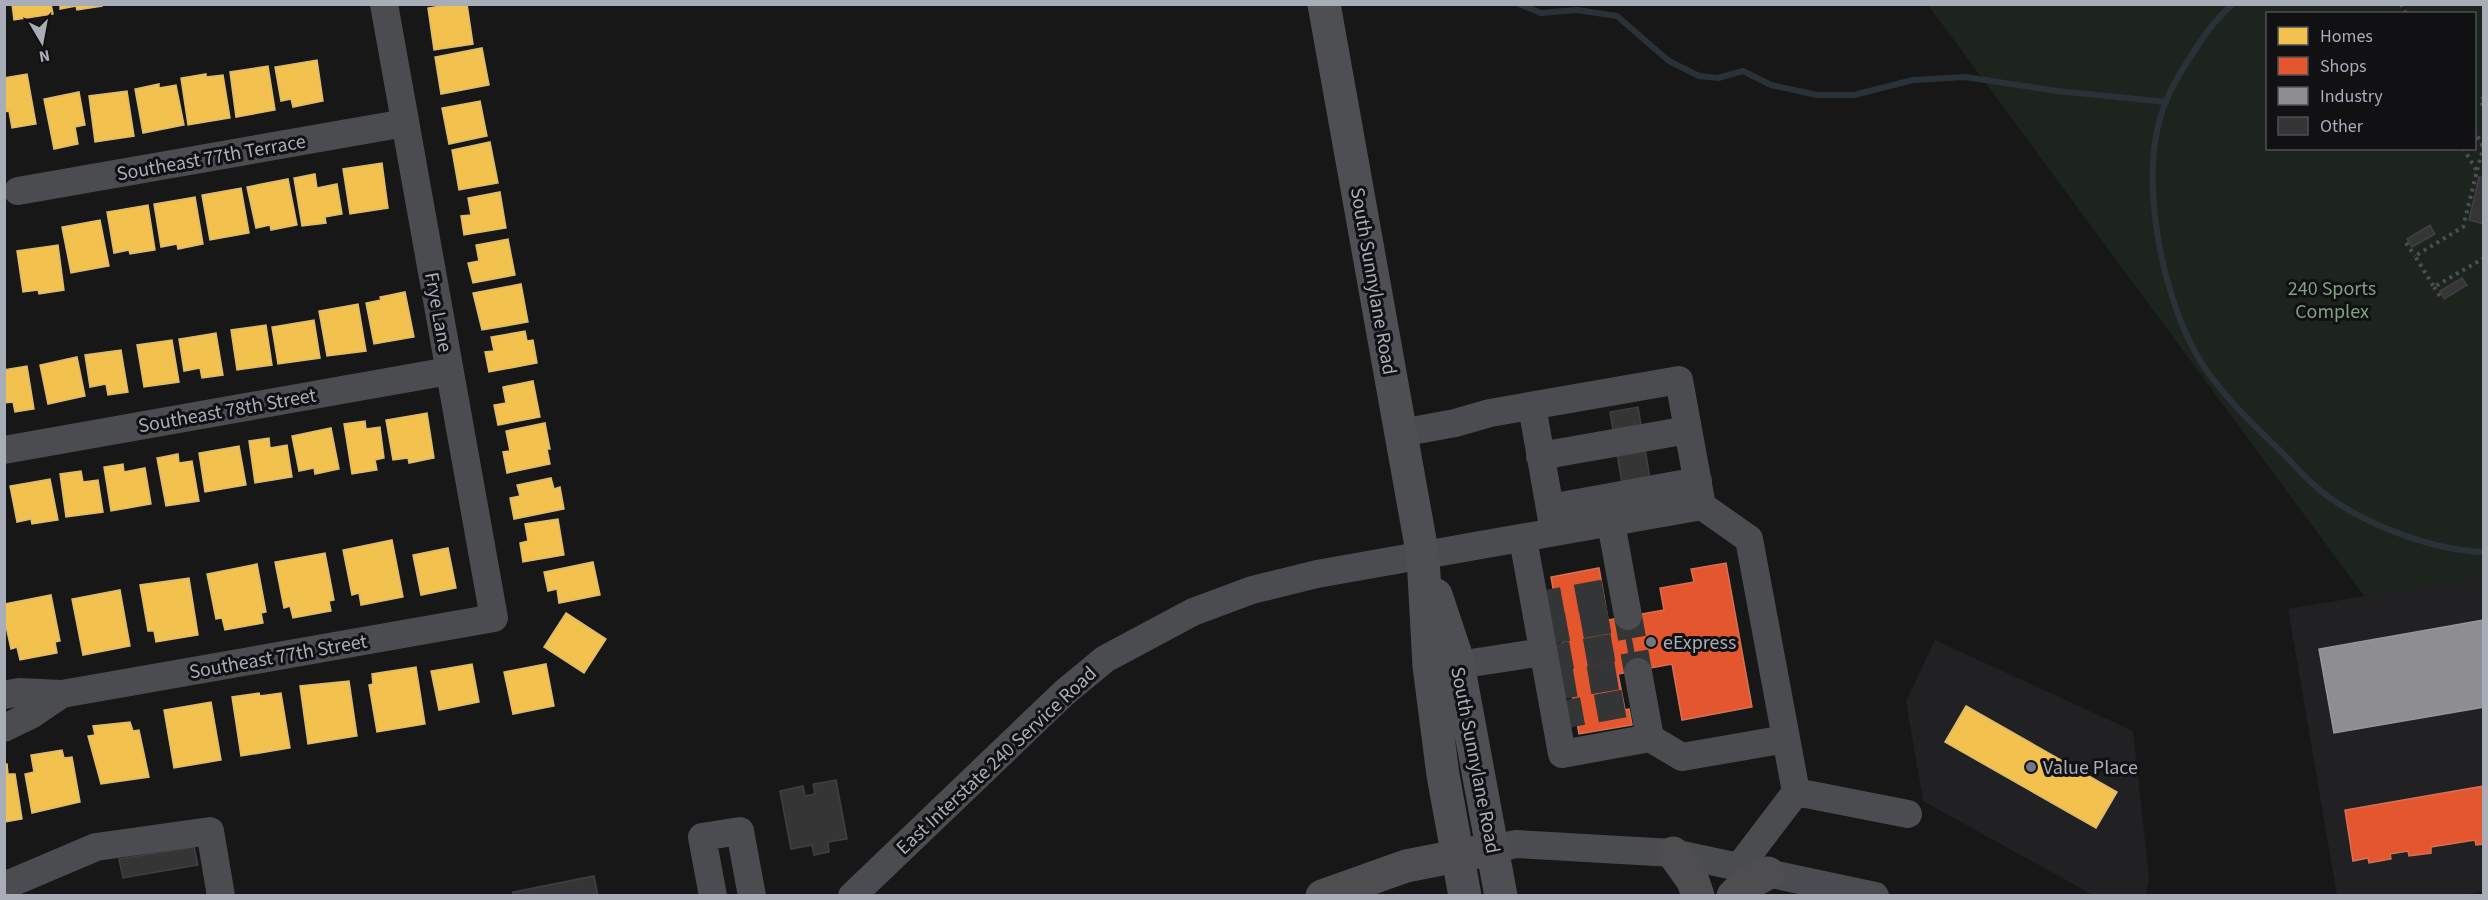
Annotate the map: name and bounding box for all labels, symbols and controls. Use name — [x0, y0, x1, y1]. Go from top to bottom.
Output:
north arrow — [12, 12, 72, 72]
legend — [2266, 12, 2476, 150]
text: Homes — [2320, 24, 2373, 49]
text: N — [37, 44, 52, 68]
text: Shops — [2320, 54, 2367, 79]
text: Industry — [2320, 84, 2383, 109]
text: Other — [2320, 114, 2364, 139]
street label: Southeast 77th Terrace — [114, 128, 308, 188]
street label: South Sunnylane Road — [1343, 185, 1403, 377]
street label: Frye Lane — [417, 270, 459, 354]
park label: 240 Sports Complex — [2288, 275, 2376, 326]
street label: Southeast 78th Street — [136, 382, 319, 440]
street label: Southeast 77th Street — [187, 628, 370, 686]
place label: eExpress — [1663, 629, 1736, 657]
marker: eExpress — [1644, 635, 1658, 649]
street label: East Interstate 240 Service Road — [890, 660, 1103, 861]
street label: South Sunnylane Road — [1443, 664, 1507, 856]
place label: Value Place — [2043, 754, 2138, 782]
marker: Value Place — [2024, 760, 2038, 774]

